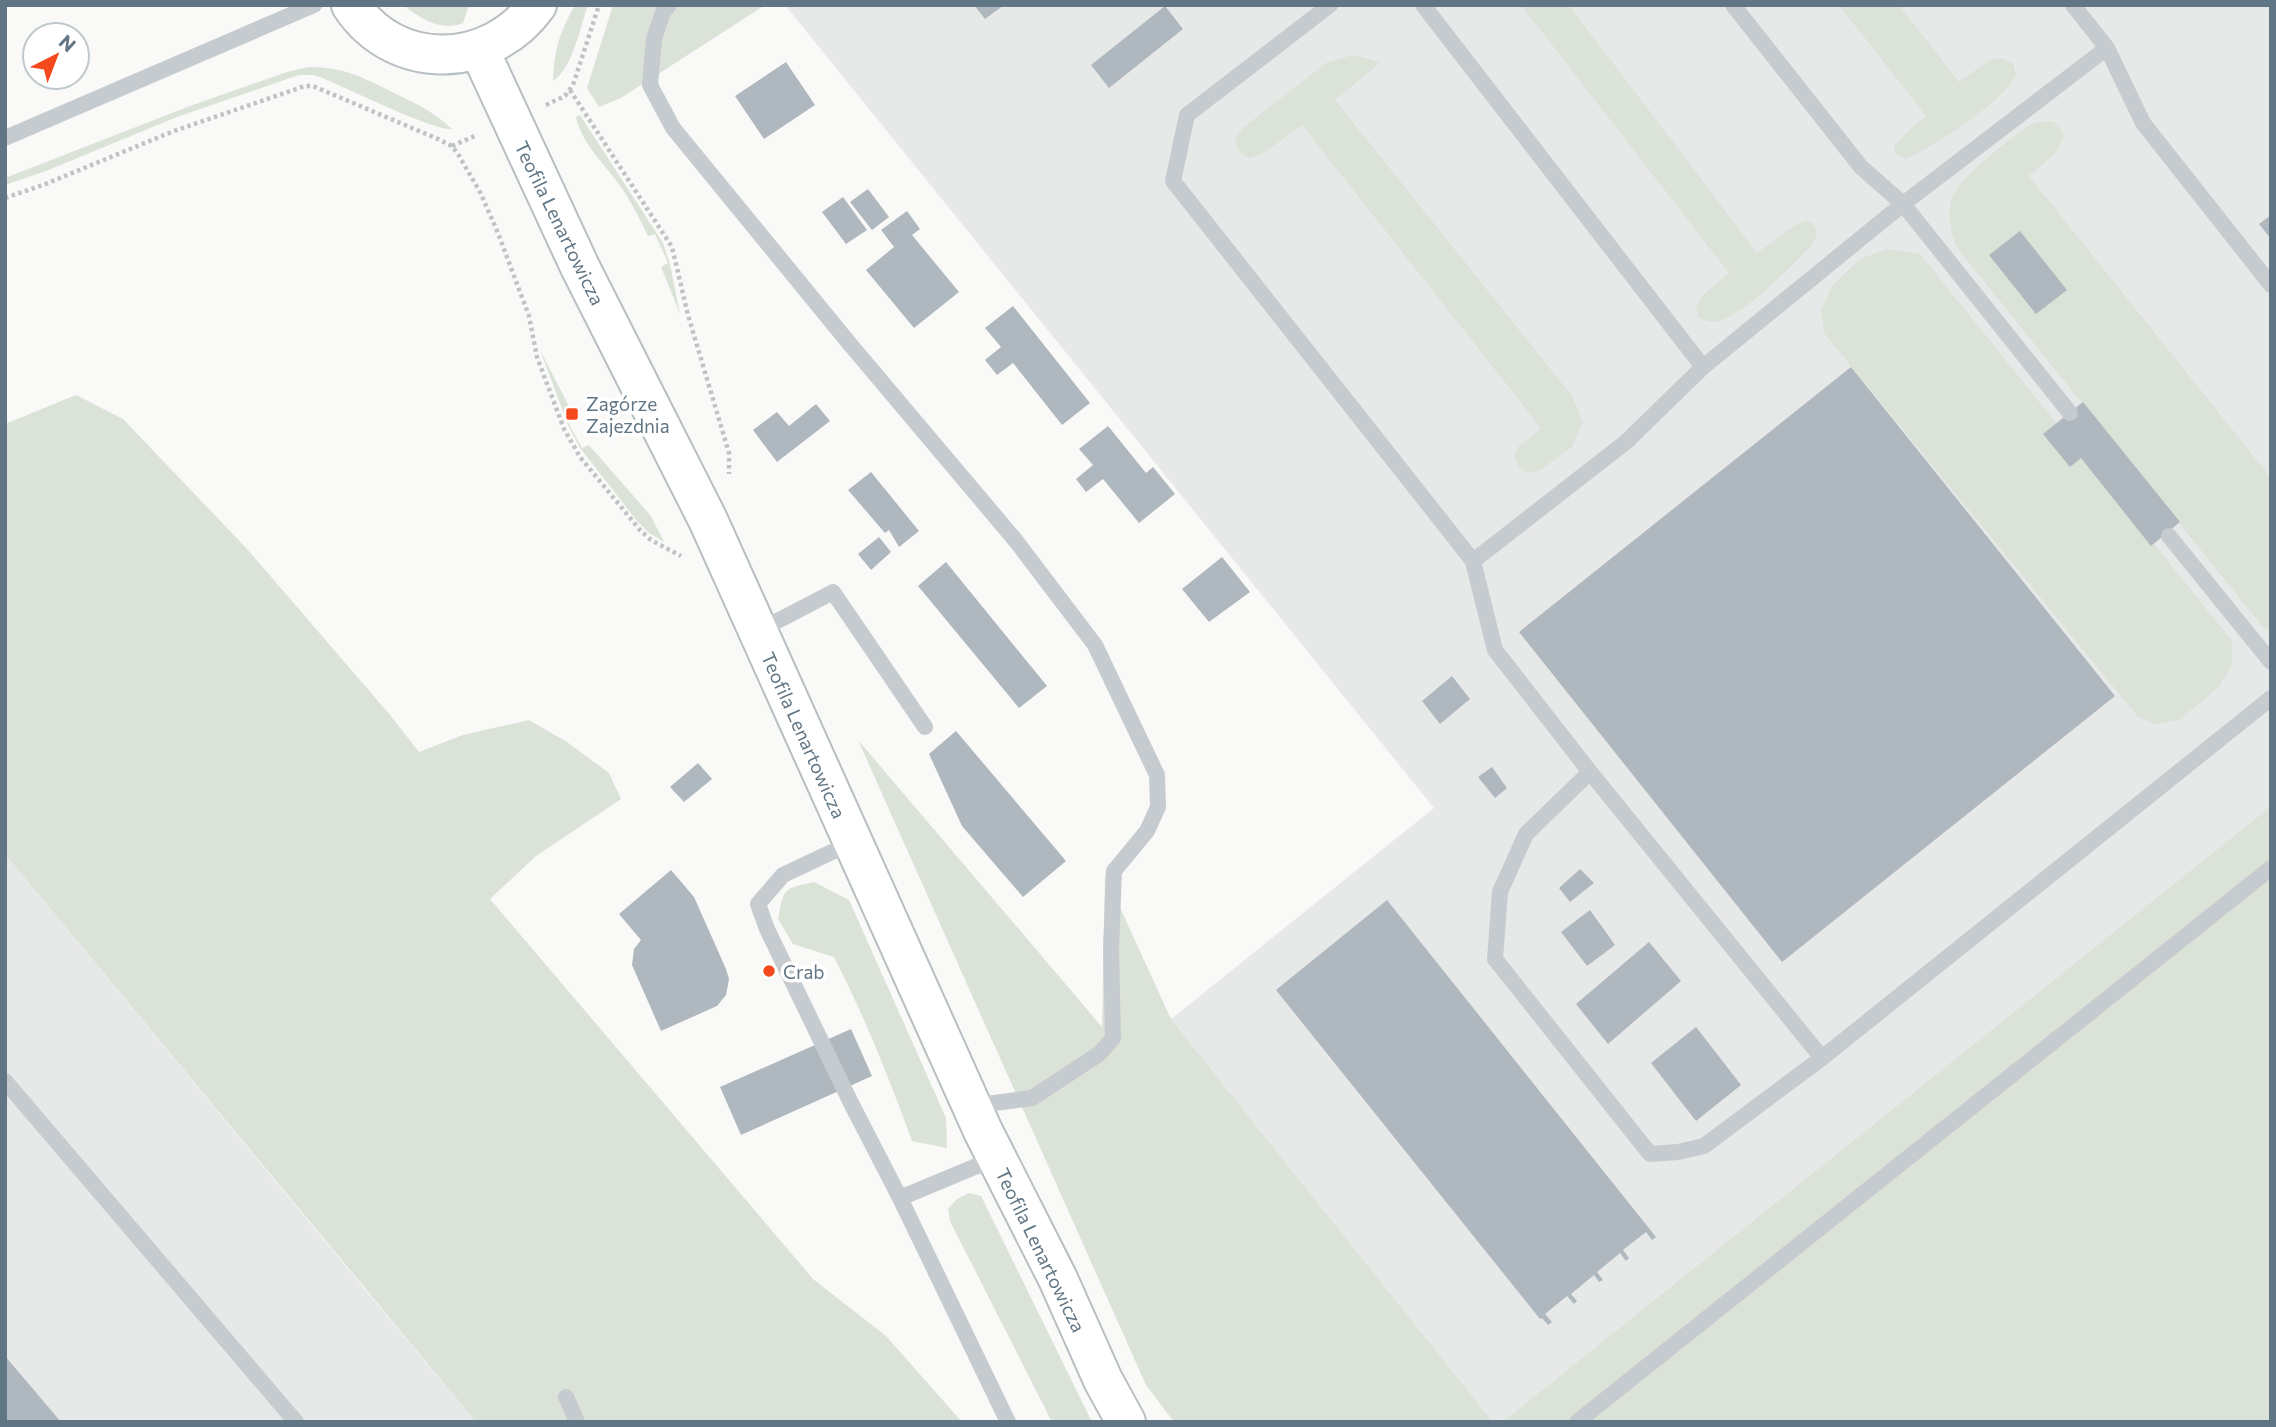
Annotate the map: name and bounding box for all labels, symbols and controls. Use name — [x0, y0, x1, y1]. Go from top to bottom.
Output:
north arrow — [21, 21, 91, 91]
text: N — [55, 30, 81, 56]
street label: Teofila Lenartowicza — [510, 137, 610, 309]
place label: Zagórze Zajezdnia — [586, 392, 670, 437]
marker: Zagórze Zajezdnia — [564, 406, 580, 422]
street label: Teofila Lenartowicza — [757, 648, 851, 822]
place label: Crab — [783, 960, 825, 983]
marker: Crab — [761, 963, 777, 979]
street label: Teofila Lenartowicza — [991, 1164, 1091, 1336]

